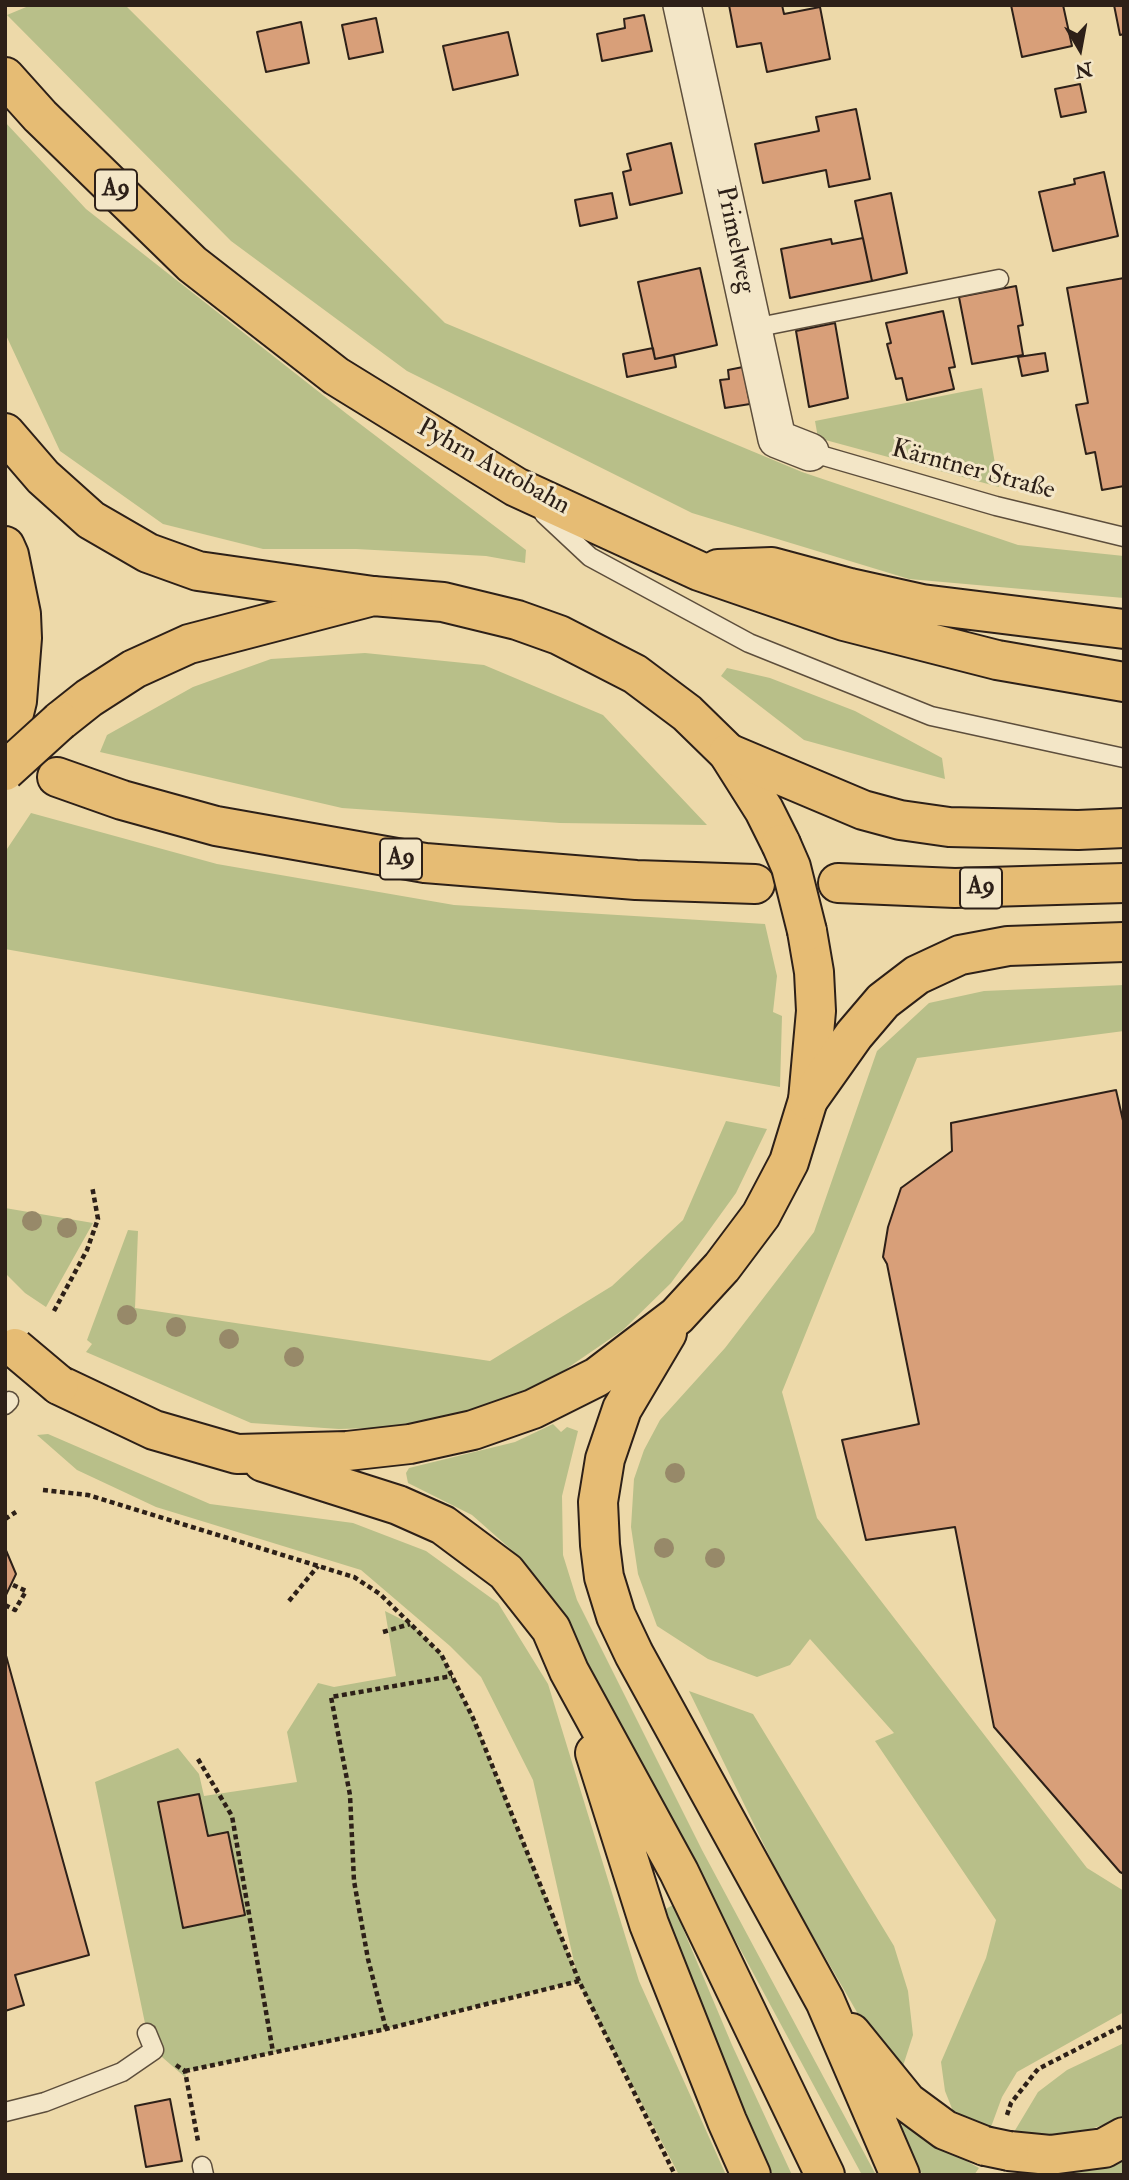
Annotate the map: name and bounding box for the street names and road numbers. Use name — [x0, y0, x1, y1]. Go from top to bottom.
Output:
road number: A9 — [95, 170, 137, 210]
street label: Primelweg — [707, 184, 761, 296]
street label: Pyhrn Autobahn — [411, 413, 575, 523]
street label: Kärntner Straße — [888, 434, 1058, 508]
road number: A9 — [380, 838, 422, 880]
road number: A9 — [960, 868, 1002, 908]

